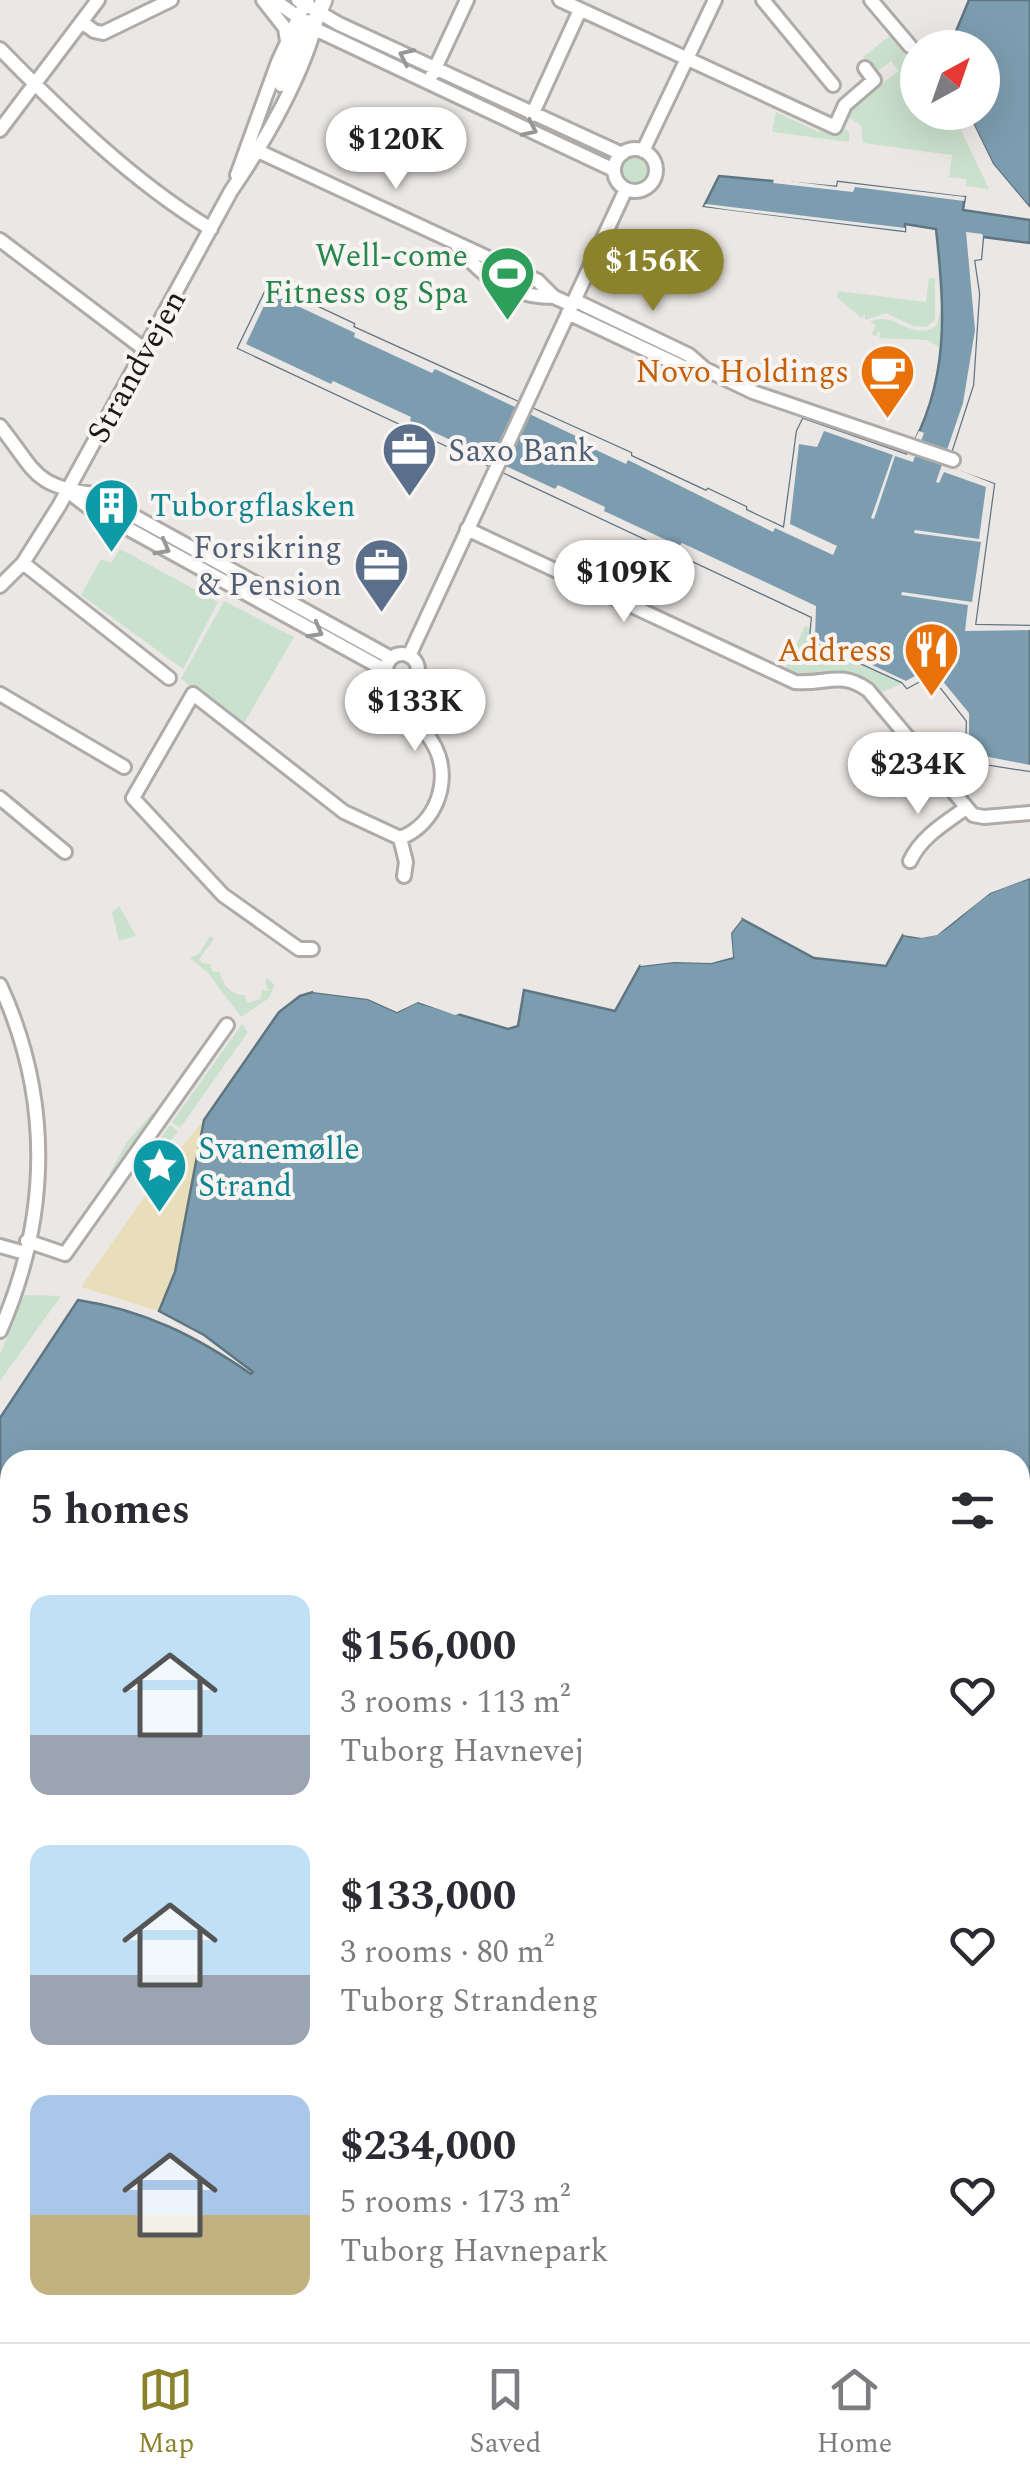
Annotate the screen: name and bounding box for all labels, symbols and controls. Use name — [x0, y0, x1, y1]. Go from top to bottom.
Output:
north arrow — [900, 30, 1000, 130]
map controls — [900, 30, 1000, 130]
one-way arrow — [398, 48, 416, 68]
pin: $120K — [326, 107, 466, 192]
text: $120K — [348, 115, 444, 164]
one-way arrow — [520, 117, 538, 137]
pin: $156K — [583, 229, 723, 314]
place label: Well-come Fitness og Spa — [264, 232, 468, 318]
text: $156K — [605, 237, 701, 286]
sports icon: Well-come Fitness og Spa — [477, 243, 537, 322]
street label: Strandvejen — [75, 281, 200, 453]
cafe icon: Novo Holdings — [858, 341, 918, 420]
place label: Novo Holdings — [636, 348, 849, 397]
office icon: Saxo Bank — [379, 420, 439, 499]
place label: Saxo Bank — [448, 427, 595, 476]
building icon: Tuborgflasken — [81, 475, 141, 554]
place label: Tuborgflasken — [150, 482, 356, 531]
place label: Forsikring & Pension — [193, 524, 342, 610]
one-way arrow — [153, 535, 171, 555]
office icon: Forsikring & Pension — [351, 535, 411, 614]
pin: $109K — [554, 540, 694, 625]
text: $109K — [576, 548, 672, 597]
one-way arrow — [305, 619, 323, 639]
restaurant icon: Address — [901, 620, 961, 699]
place label: Address — [777, 627, 892, 676]
pin: $133K — [345, 669, 485, 754]
text: $133K — [367, 677, 463, 726]
pin: $234K — [848, 732, 988, 817]
text: $234K — [870, 740, 966, 789]
place label: Svanemølle Strand — [198, 1125, 360, 1211]
place icon: Svanemølle Strand — [129, 1136, 189, 1215]
text: 5 homes — [30, 1479, 190, 1542]
icon: filters — [945, 1483, 1000, 1538]
text: $156,000 — [340, 1615, 516, 1678]
icon: home — [110, 1635, 230, 1755]
icon: heart — [945, 1668, 1000, 1723]
text: 3 rooms · 113 m² — [340, 1678, 570, 1727]
text: Tuborg Havnevej — [340, 1727, 585, 1776]
text: $133,000 — [340, 1865, 516, 1928]
icon: home — [110, 1885, 230, 2005]
icon: heart — [945, 1918, 1000, 1973]
text: 3 rooms · 80 m² — [340, 1928, 554, 1977]
text: Tuborg Strandeng — [340, 1977, 598, 2026]
text: $234,000 — [340, 2115, 516, 2178]
icon: home — [110, 2135, 230, 2255]
icon: heart — [945, 2168, 1000, 2223]
text: 5 rooms · 173 m² — [340, 2178, 570, 2227]
text: Tuborg Havnepark — [340, 2227, 608, 2276]
tab: Map — [138, 2362, 194, 2465]
tab: Saved — [470, 2362, 541, 2465]
tab: Home — [817, 2362, 892, 2465]

